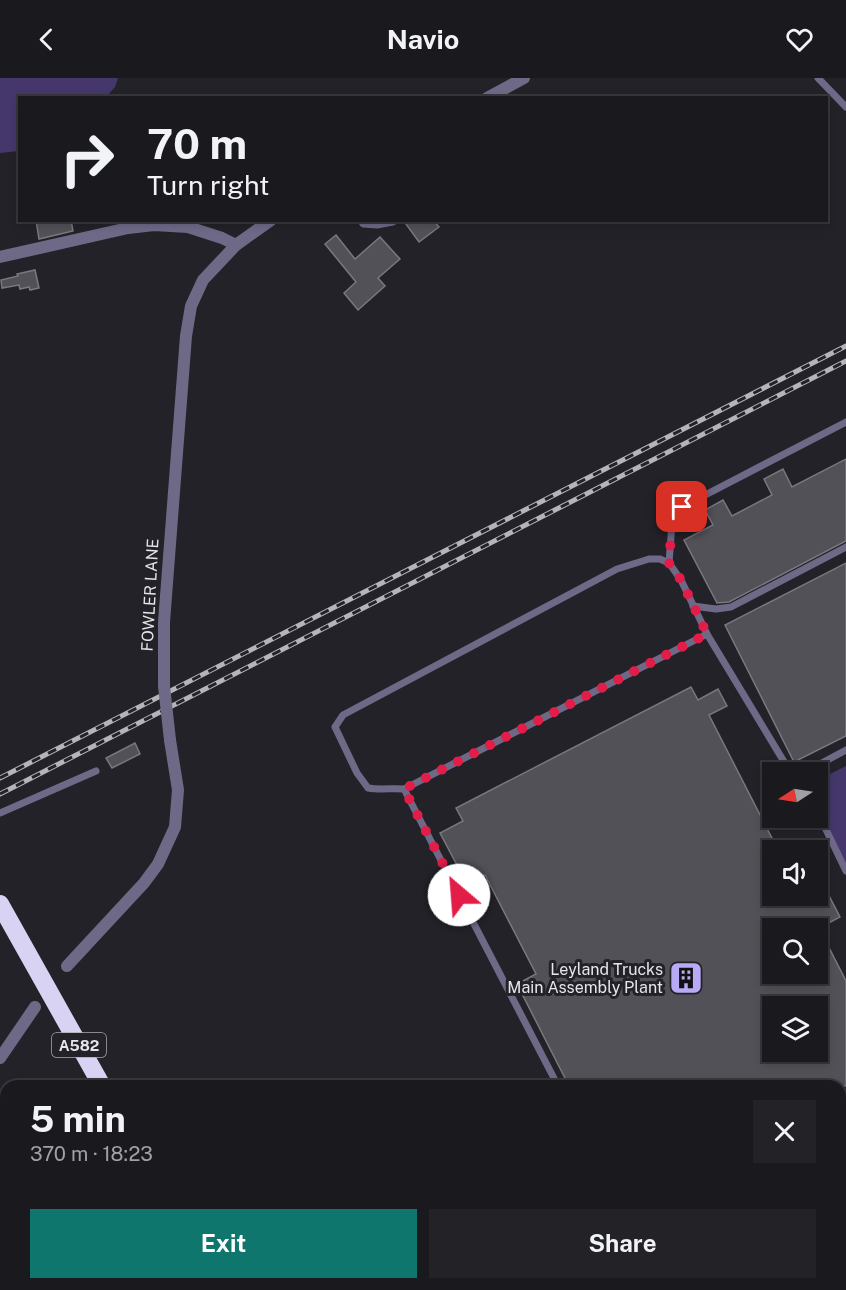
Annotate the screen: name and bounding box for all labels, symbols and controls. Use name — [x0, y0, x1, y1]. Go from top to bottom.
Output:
icon: back — [30, 23, 63, 56]
text: Navio — [387, 23, 459, 55]
icon: heart — [783, 23, 816, 56]
text: 70 m — [147, 119, 247, 168]
icon: right — [48, 120, 126, 198]
text: Turn right — [147, 169, 270, 201]
pin — [656, 481, 707, 532]
icon: arrive — [665, 490, 698, 523]
street label: FOWLER LANE — [138, 538, 162, 652]
north arrow — [762, 762, 828, 828]
map controls — [762, 762, 828, 1062]
button: sound — [762, 840, 828, 906]
position arrow — [427, 863, 491, 927]
button: search — [762, 918, 828, 984]
place label: Leyland Trucks Main Assembly Plant — [507, 960, 663, 997]
building icon: Leyland Trucks Main Assembly Plant — [668, 960, 704, 996]
button: layers — [762, 996, 828, 1062]
road number: A582 — [52, 1033, 106, 1057]
text: 5 min — [30, 1098, 126, 1140]
button: close — [753, 1100, 816, 1163]
text: 370 m · 18:23 — [30, 1142, 153, 1166]
button: Exit — [30, 1209, 417, 1278]
button: Share — [429, 1209, 816, 1278]

